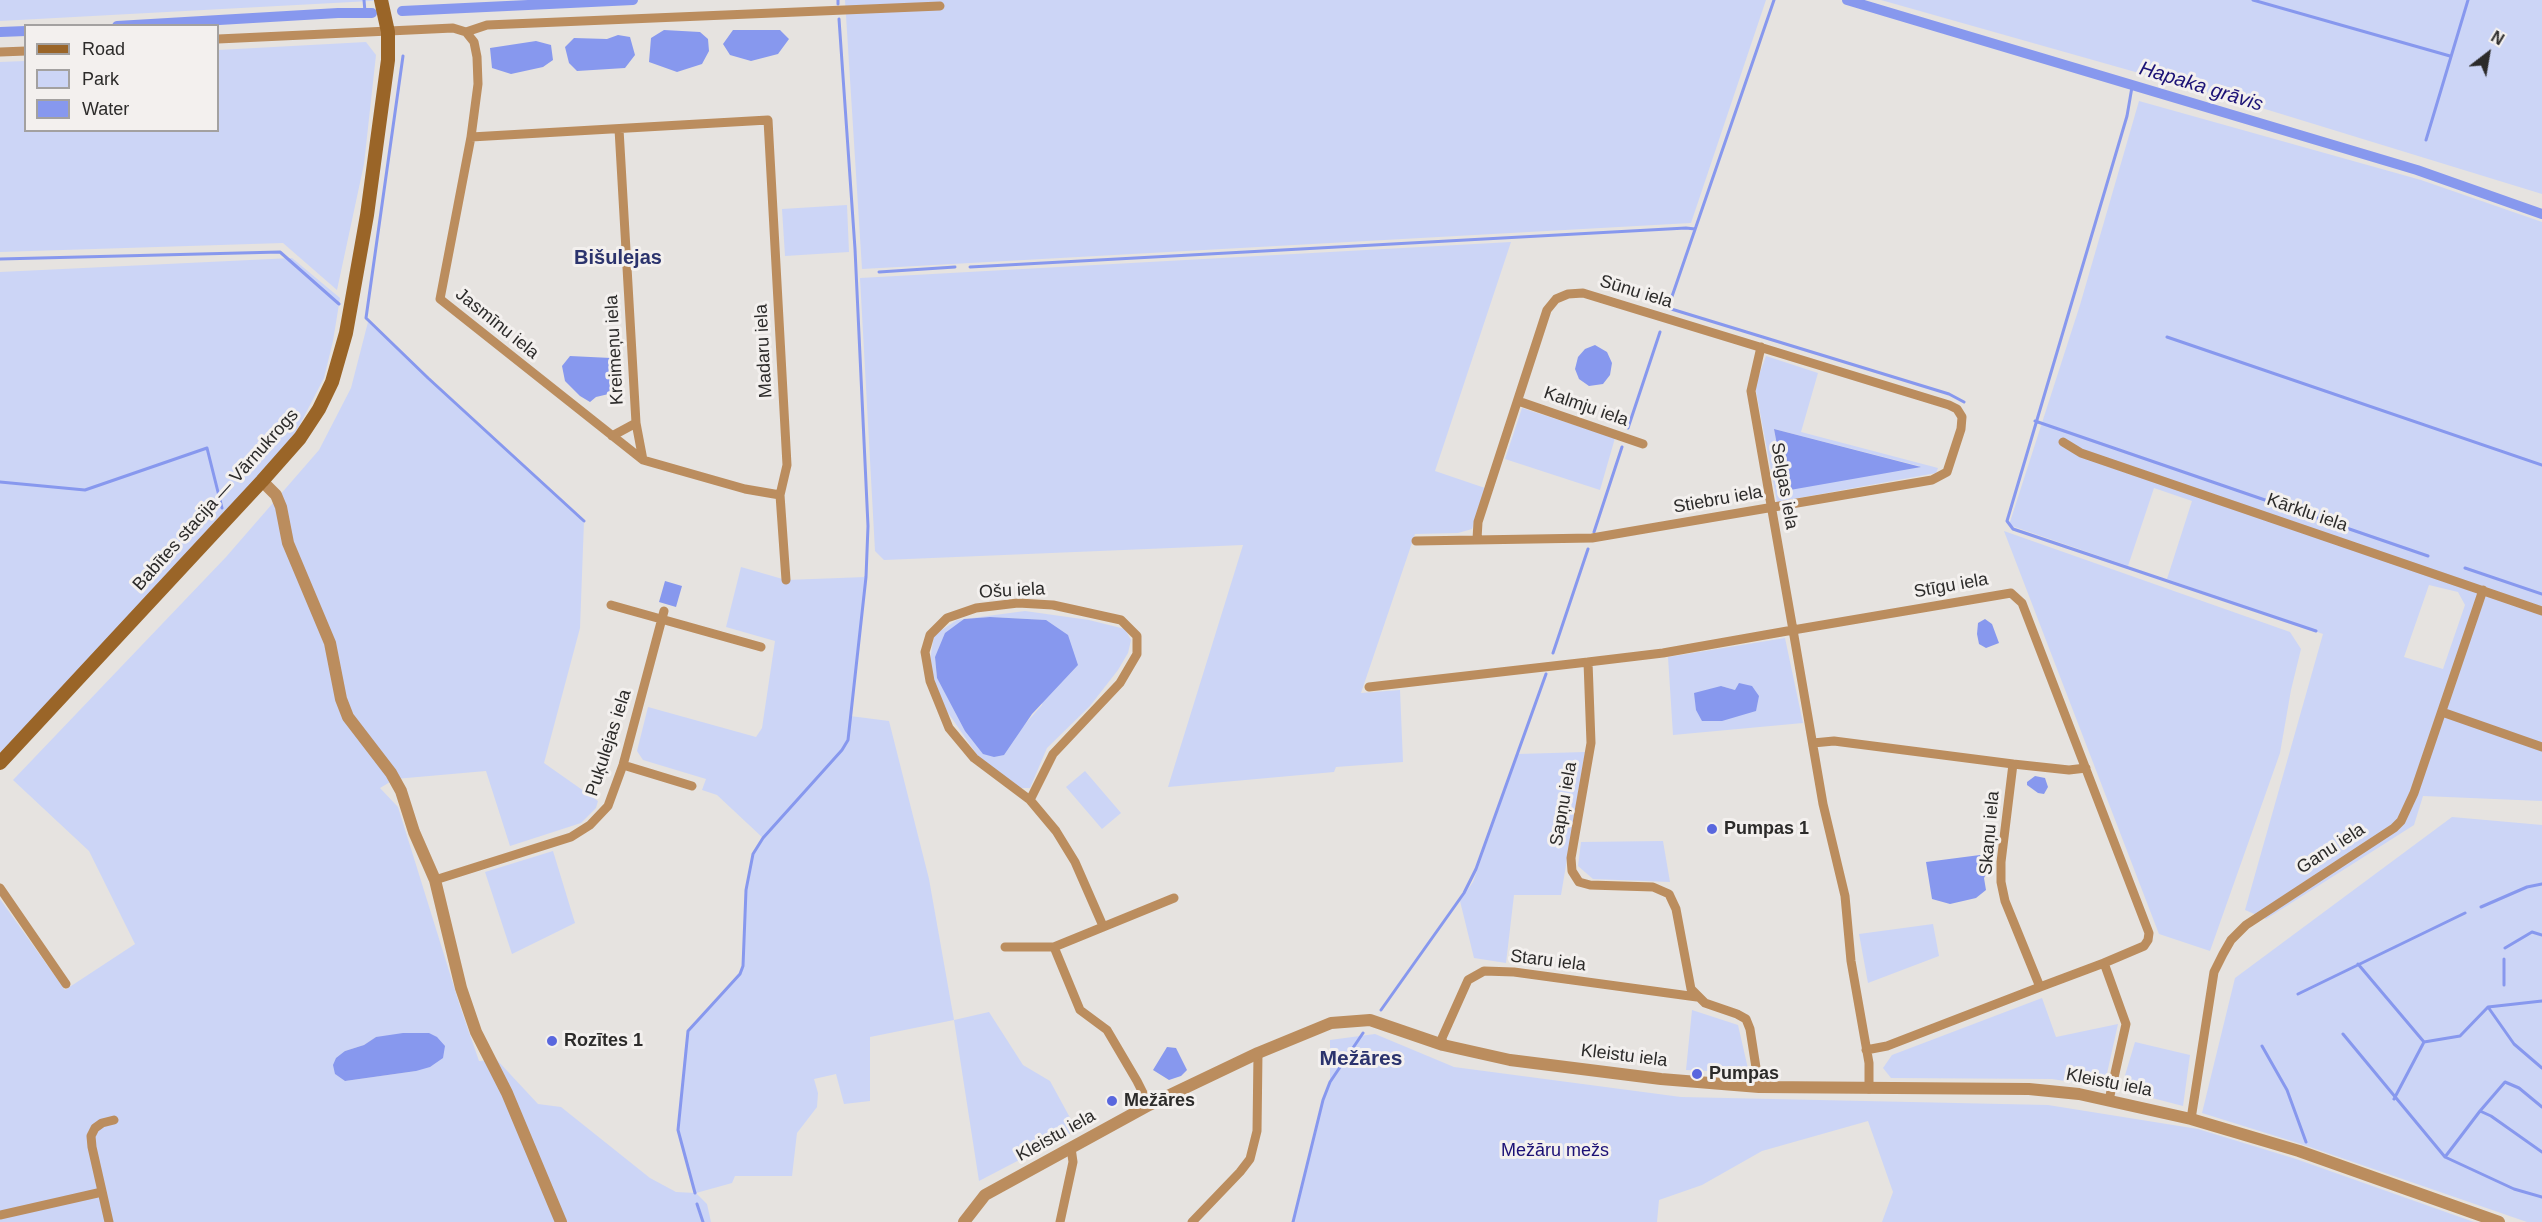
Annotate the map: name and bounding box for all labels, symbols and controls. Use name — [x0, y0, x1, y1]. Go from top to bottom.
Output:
legend — [24, 24, 219, 132]
north arrow — [2458, 24, 2518, 84]
text: N — [2488, 28, 2507, 48]
text: Road — [82, 39, 125, 59]
water label: Hapaka grāvis — [2136, 57, 2266, 117]
text: Park — [82, 69, 119, 89]
text: Water — [82, 99, 129, 119]
district label: Bišulejas — [574, 246, 662, 270]
street label: Sūnu iela — [1597, 271, 1675, 313]
street label: Jasmīnu iela — [451, 284, 543, 364]
street label: Kreimeņu iela — [601, 294, 629, 406]
street label: Madaru iela — [751, 303, 777, 399]
street label: Kalmju iela — [1541, 382, 1631, 432]
street label: Babītes stacija — Vārnukrogs — [129, 405, 303, 595]
street label: Selgas iela — [1766, 441, 1802, 531]
street label: Stiebru iela — [1672, 482, 1764, 518]
street label: Kārklu iela — [2264, 489, 2350, 537]
street label: Stīgu iela — [1912, 569, 1990, 603]
street label: Ošu iela — [978, 578, 1046, 604]
street label: Puķulejas iela — [582, 687, 636, 799]
street label: Sapņu iela — [1546, 760, 1582, 848]
street label: Skaņu iela — [1976, 790, 2004, 876]
place label: Pumpas 1 — [1724, 818, 1809, 840]
street label: Ganu iela — [2293, 819, 2369, 879]
marker: Pumpas 1 — [1705, 822, 1719, 836]
street label: Staru iela — [1509, 946, 1587, 976]
place label: Rozītes 1 — [564, 1030, 643, 1052]
marker: Rozītes 1 — [545, 1034, 559, 1048]
street label: Kleistu iela — [1579, 1040, 1669, 1072]
district label: Mežāres — [1320, 1046, 1402, 1072]
place label: Pumpas — [1709, 1063, 1779, 1085]
street label: Kleistu iela — [2064, 1064, 2154, 1102]
marker: Pumpas — [1690, 1067, 1704, 1081]
place label: Mežāres — [1124, 1090, 1195, 1112]
marker: Mežāres — [1105, 1094, 1119, 1108]
street label: Kleistu iela — [1013, 1105, 1099, 1167]
park label: Mežāru mežs — [1501, 1140, 1609, 1162]

